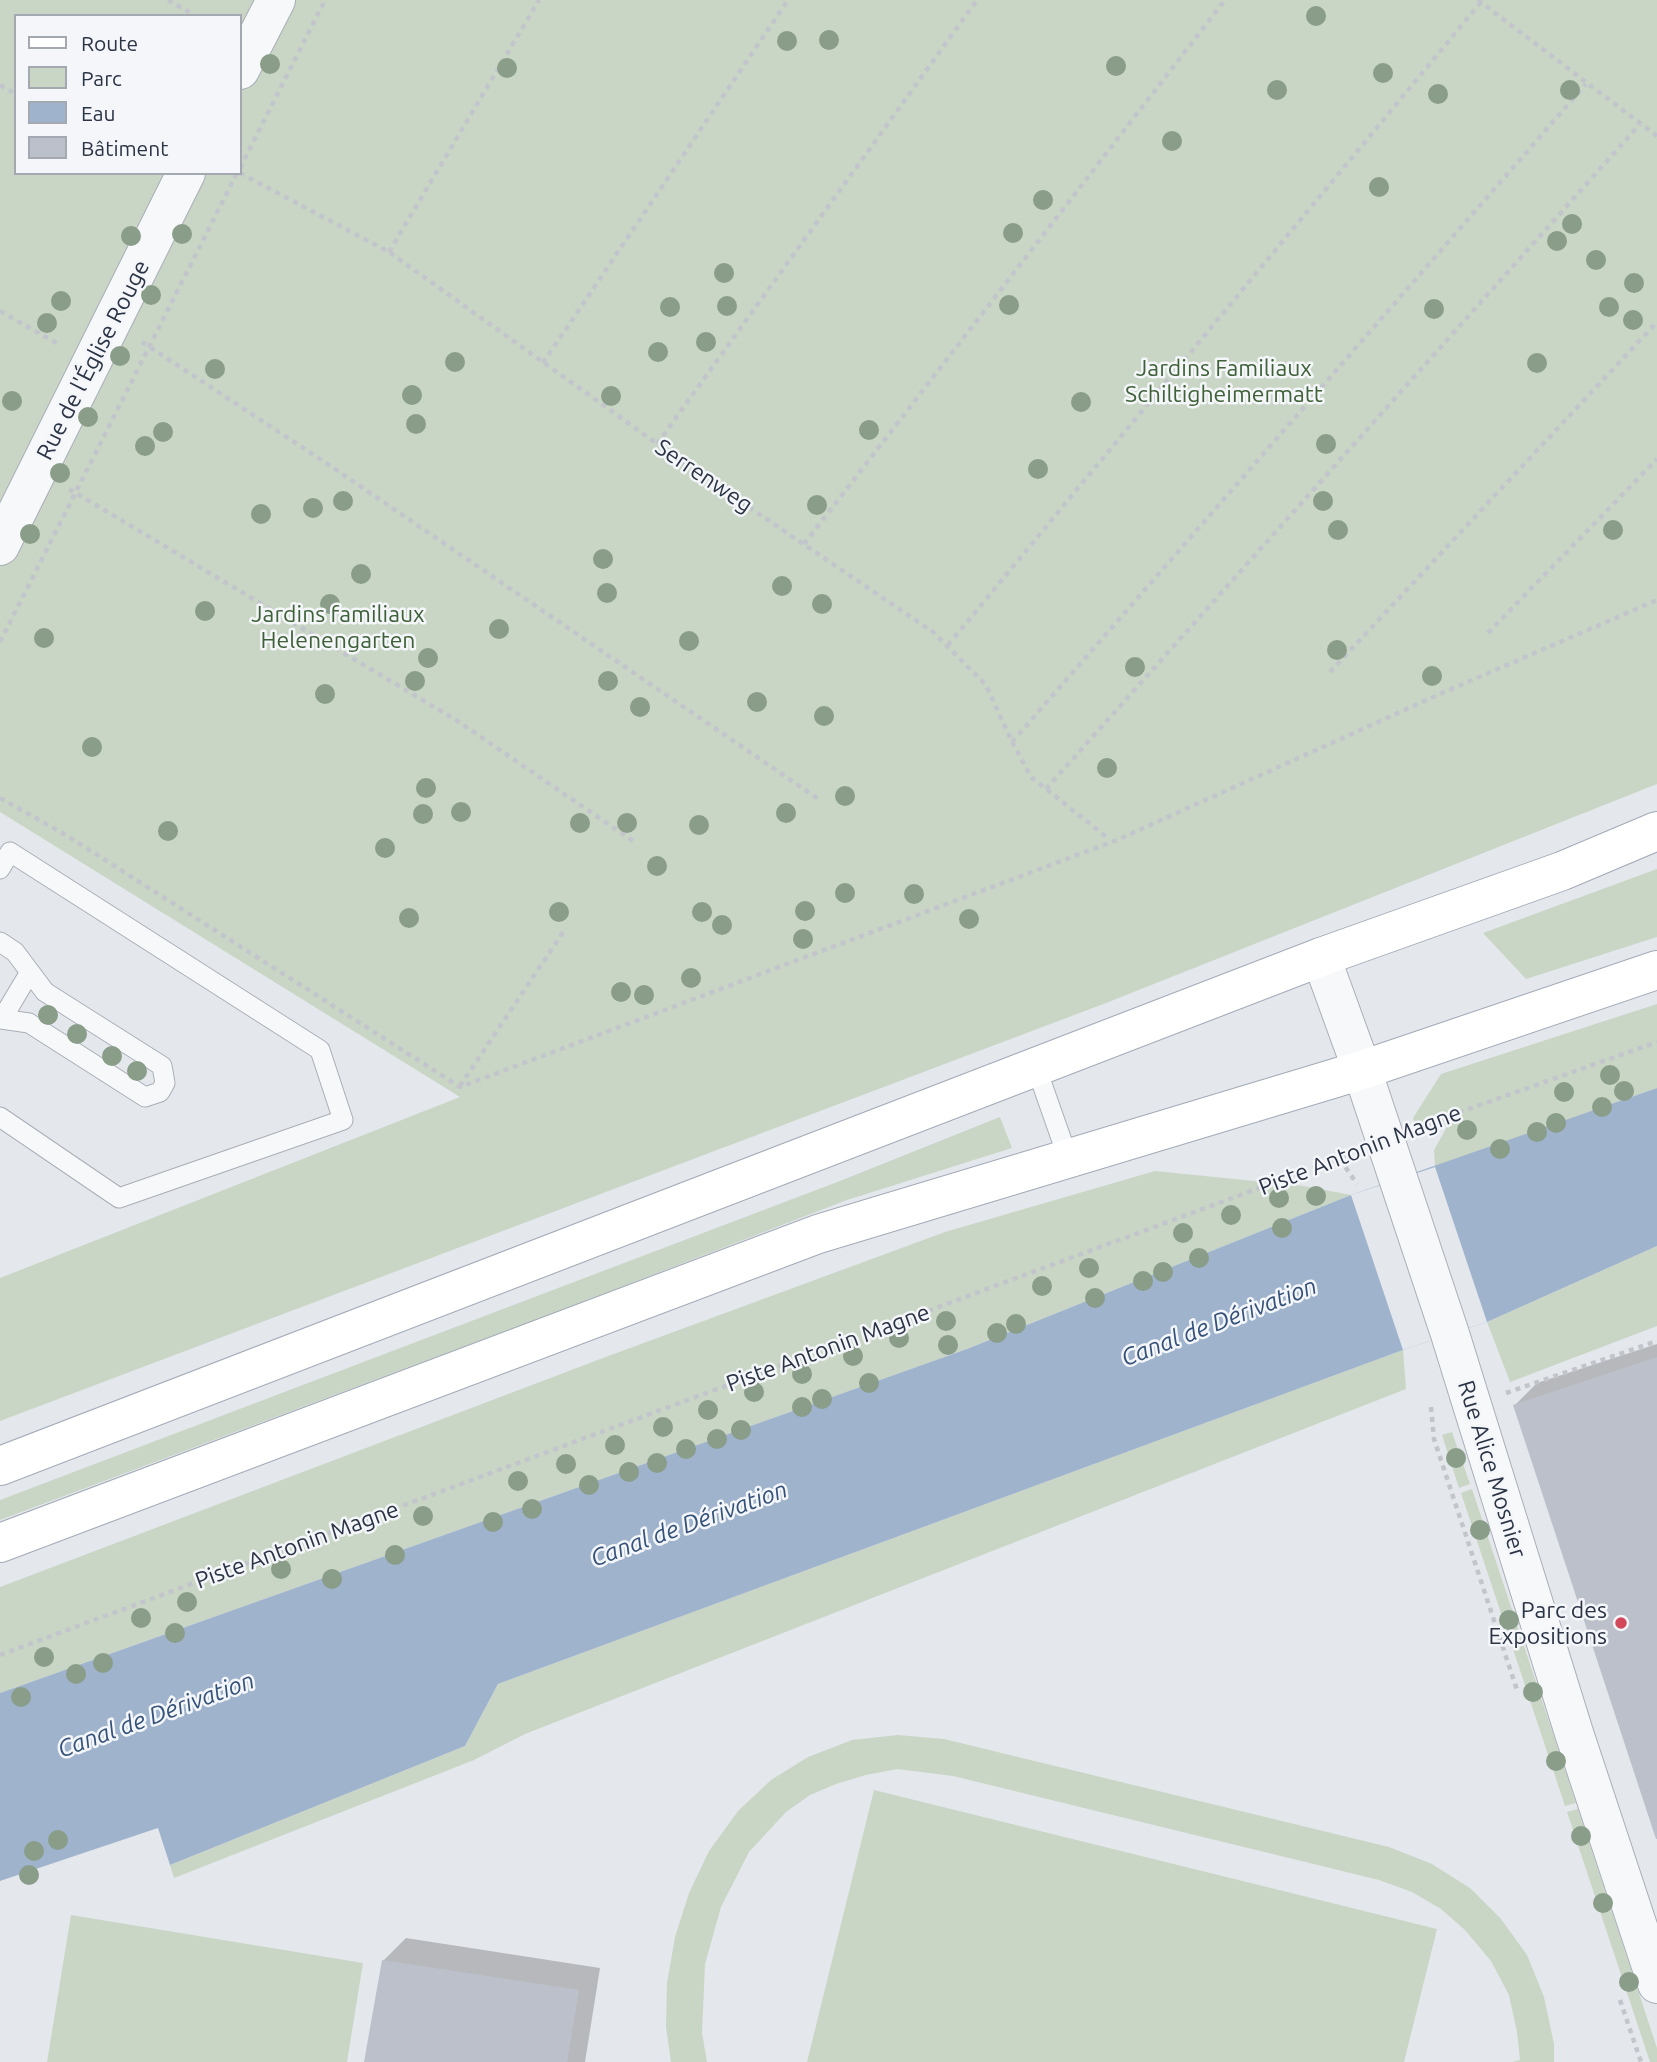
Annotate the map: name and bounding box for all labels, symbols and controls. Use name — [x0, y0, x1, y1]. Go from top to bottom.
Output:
legend — [14, 14, 242, 175]
text: Route — [81, 31, 138, 55]
text: Parc — [81, 66, 122, 90]
text: Eau — [81, 101, 116, 125]
text: Bâtiment — [81, 136, 168, 160]
street label: Rue de l'Église Rouge — [31, 255, 155, 465]
park label: Jardins Familiaux Schiltigheimermatt — [1125, 354, 1323, 408]
street label: Serrenweg — [650, 433, 758, 519]
park label: Jardins familiaux Helenengarten — [251, 600, 425, 654]
street label: Piste Antonin Magne — [1255, 1099, 1465, 1201]
water label: Canal de Dérivation — [1117, 1271, 1321, 1373]
street label: Piste Antonin Magne — [722, 1298, 934, 1398]
street label: Rue Alice Mosnier — [1452, 1377, 1532, 1561]
water label: Canal de Dérivation — [587, 1475, 791, 1573]
street label: Piste Antonin Magne — [191, 1495, 403, 1595]
place label: Parc des Expositions — [1489, 1596, 1607, 1650]
marker: Parc des Expositions — [1613, 1615, 1629, 1631]
water label: Canal de Dérivation — [54, 1666, 258, 1764]

